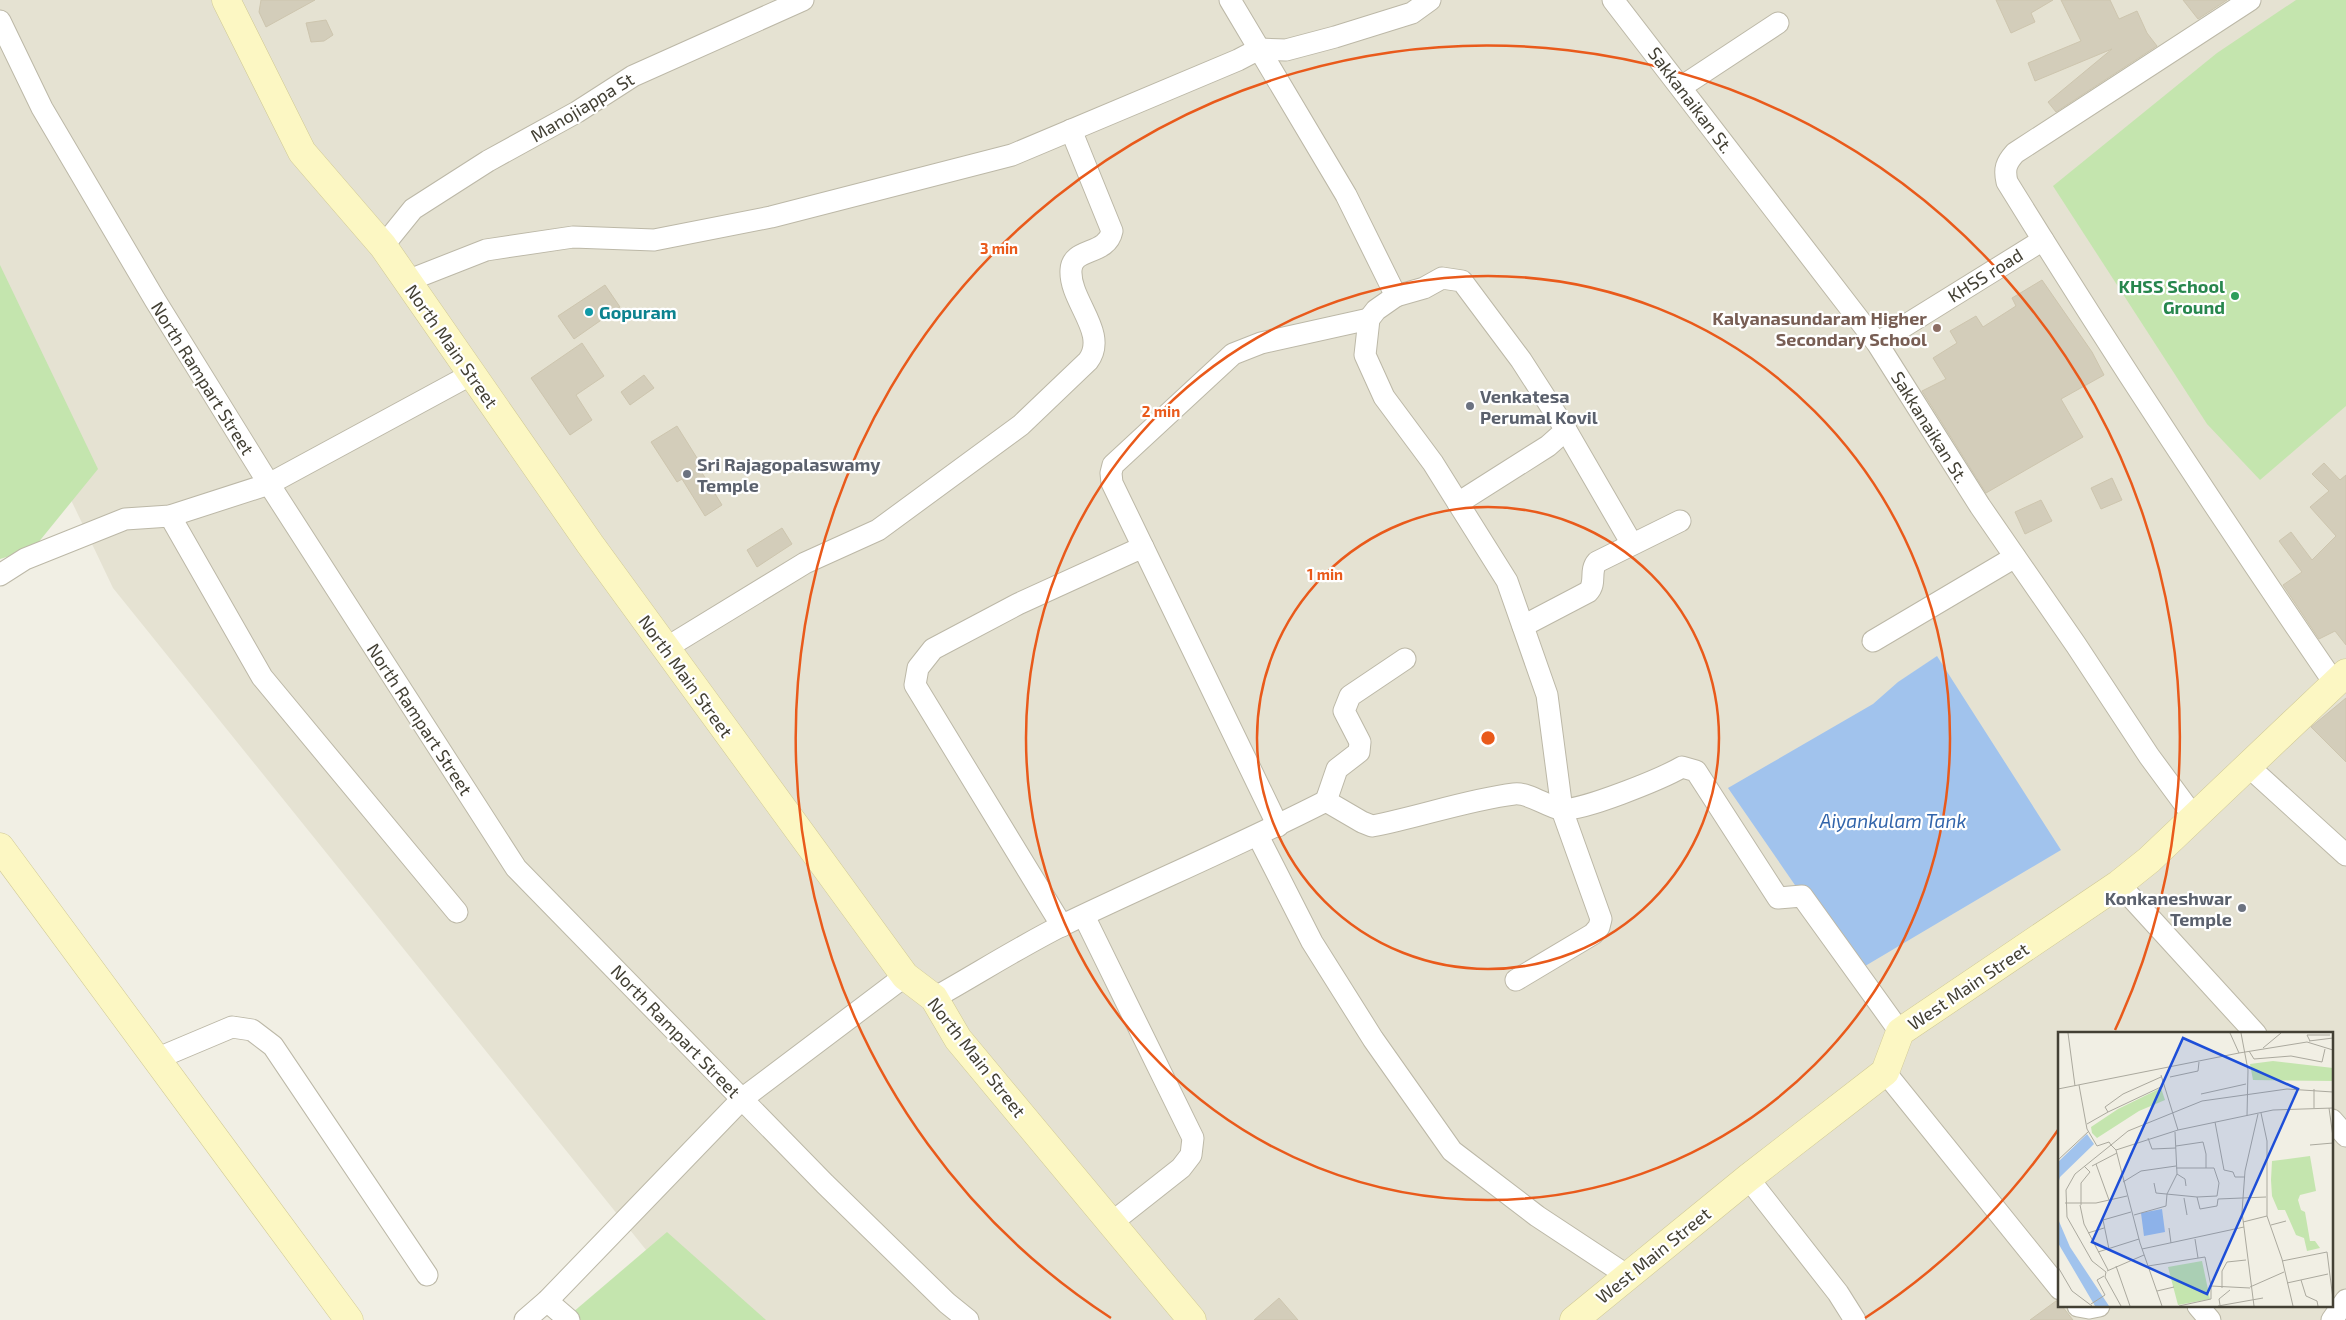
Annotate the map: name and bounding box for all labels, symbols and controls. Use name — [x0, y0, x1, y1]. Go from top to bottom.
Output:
street label: Sakkanaikan St. — [1644, 42, 1738, 158]
street label: Manojiappa St — [526, 67, 638, 147]
text: 3 min — [980, 239, 1018, 257]
street label: KHSS road — [1943, 243, 2027, 307]
place label: KHSS School Ground — [2118, 275, 2225, 318]
street label: North Main Street — [401, 280, 503, 412]
marker: KHSS School Ground — [2229, 290, 2241, 302]
street label: North Rampart Street — [147, 297, 259, 459]
place label: Gopuram — [599, 301, 677, 323]
marker: Gopuram — [583, 306, 595, 318]
place label: Kalyanasundaram Higher Secondary School — [1712, 307, 1927, 350]
marker: Kalyanasundaram Higher Secondary School — [1931, 322, 1943, 334]
street label: Sakkanaikan St. — [1887, 367, 1973, 487]
place label: Venkatesa Perumal Kovil — [1480, 385, 1598, 428]
marker: Venkatesa Perumal Kovil — [1464, 400, 1476, 412]
text: 2 min — [1142, 402, 1180, 420]
place label: Sri Rajagopalaswamy Temple — [697, 453, 881, 496]
marker: Sri Rajagopalaswamy Temple — [681, 468, 693, 480]
text: 1 min — [1307, 565, 1343, 583]
street label: North Main Street — [634, 610, 738, 742]
street label: North Rampart Street — [363, 639, 477, 799]
centre of rings — [1479, 729, 1497, 747]
water label: Aiyankulam Tank — [1819, 809, 1966, 833]
place label: Konkaneshwar Temple — [2105, 887, 2232, 930]
marker: Konkaneshwar Temple — [2236, 902, 2248, 914]
street label: West Main Street — [1903, 937, 2033, 1035]
street label: North Rampart Street — [607, 960, 745, 1102]
street label: North Main Street — [923, 993, 1031, 1121]
inset map — [2058, 1032, 2334, 1308]
street label: West Main Street — [1591, 1202, 1715, 1308]

